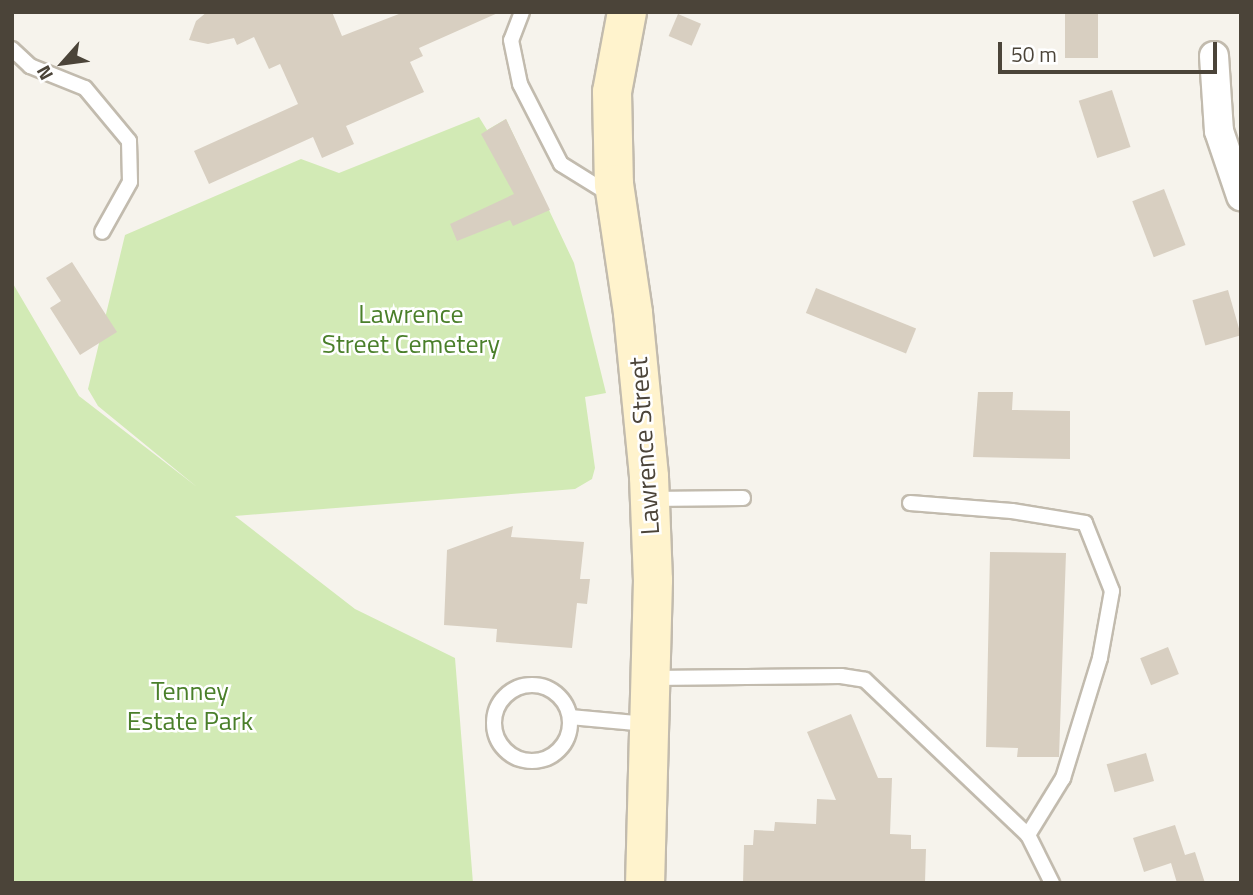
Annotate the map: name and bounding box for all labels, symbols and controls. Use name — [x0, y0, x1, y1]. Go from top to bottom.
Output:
north arrow — [28, 28, 98, 98]
scale bar — [1001, 28, 1220, 72]
text: 50 m — [1011, 38, 1057, 70]
text: N — [28, 60, 60, 86]
park label: Lawrence Street Cemetery — [322, 298, 500, 360]
street label: Lawrence Street — [622, 356, 666, 536]
park label: Tenney Estate Park — [127, 675, 253, 736]

